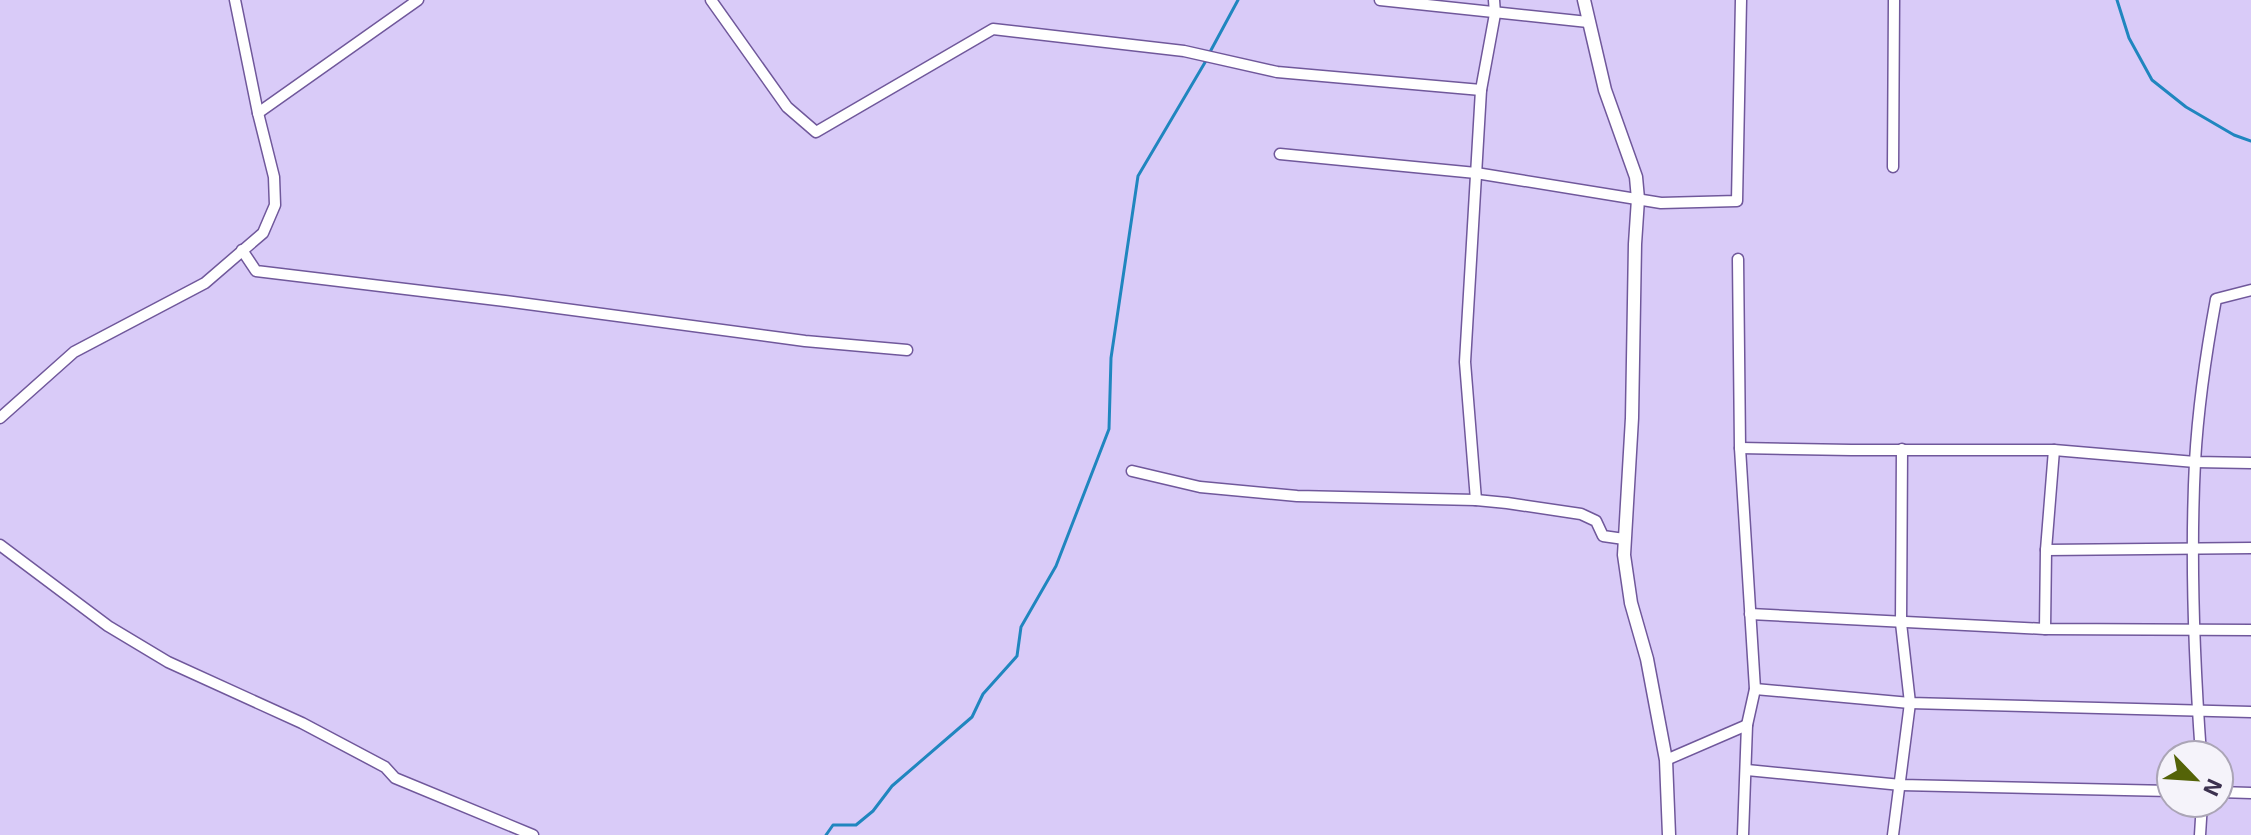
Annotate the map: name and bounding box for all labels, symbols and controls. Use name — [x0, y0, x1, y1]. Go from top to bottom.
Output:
north arrow — [2155, 739, 2235, 819]
text: N — [2199, 775, 2229, 801]

